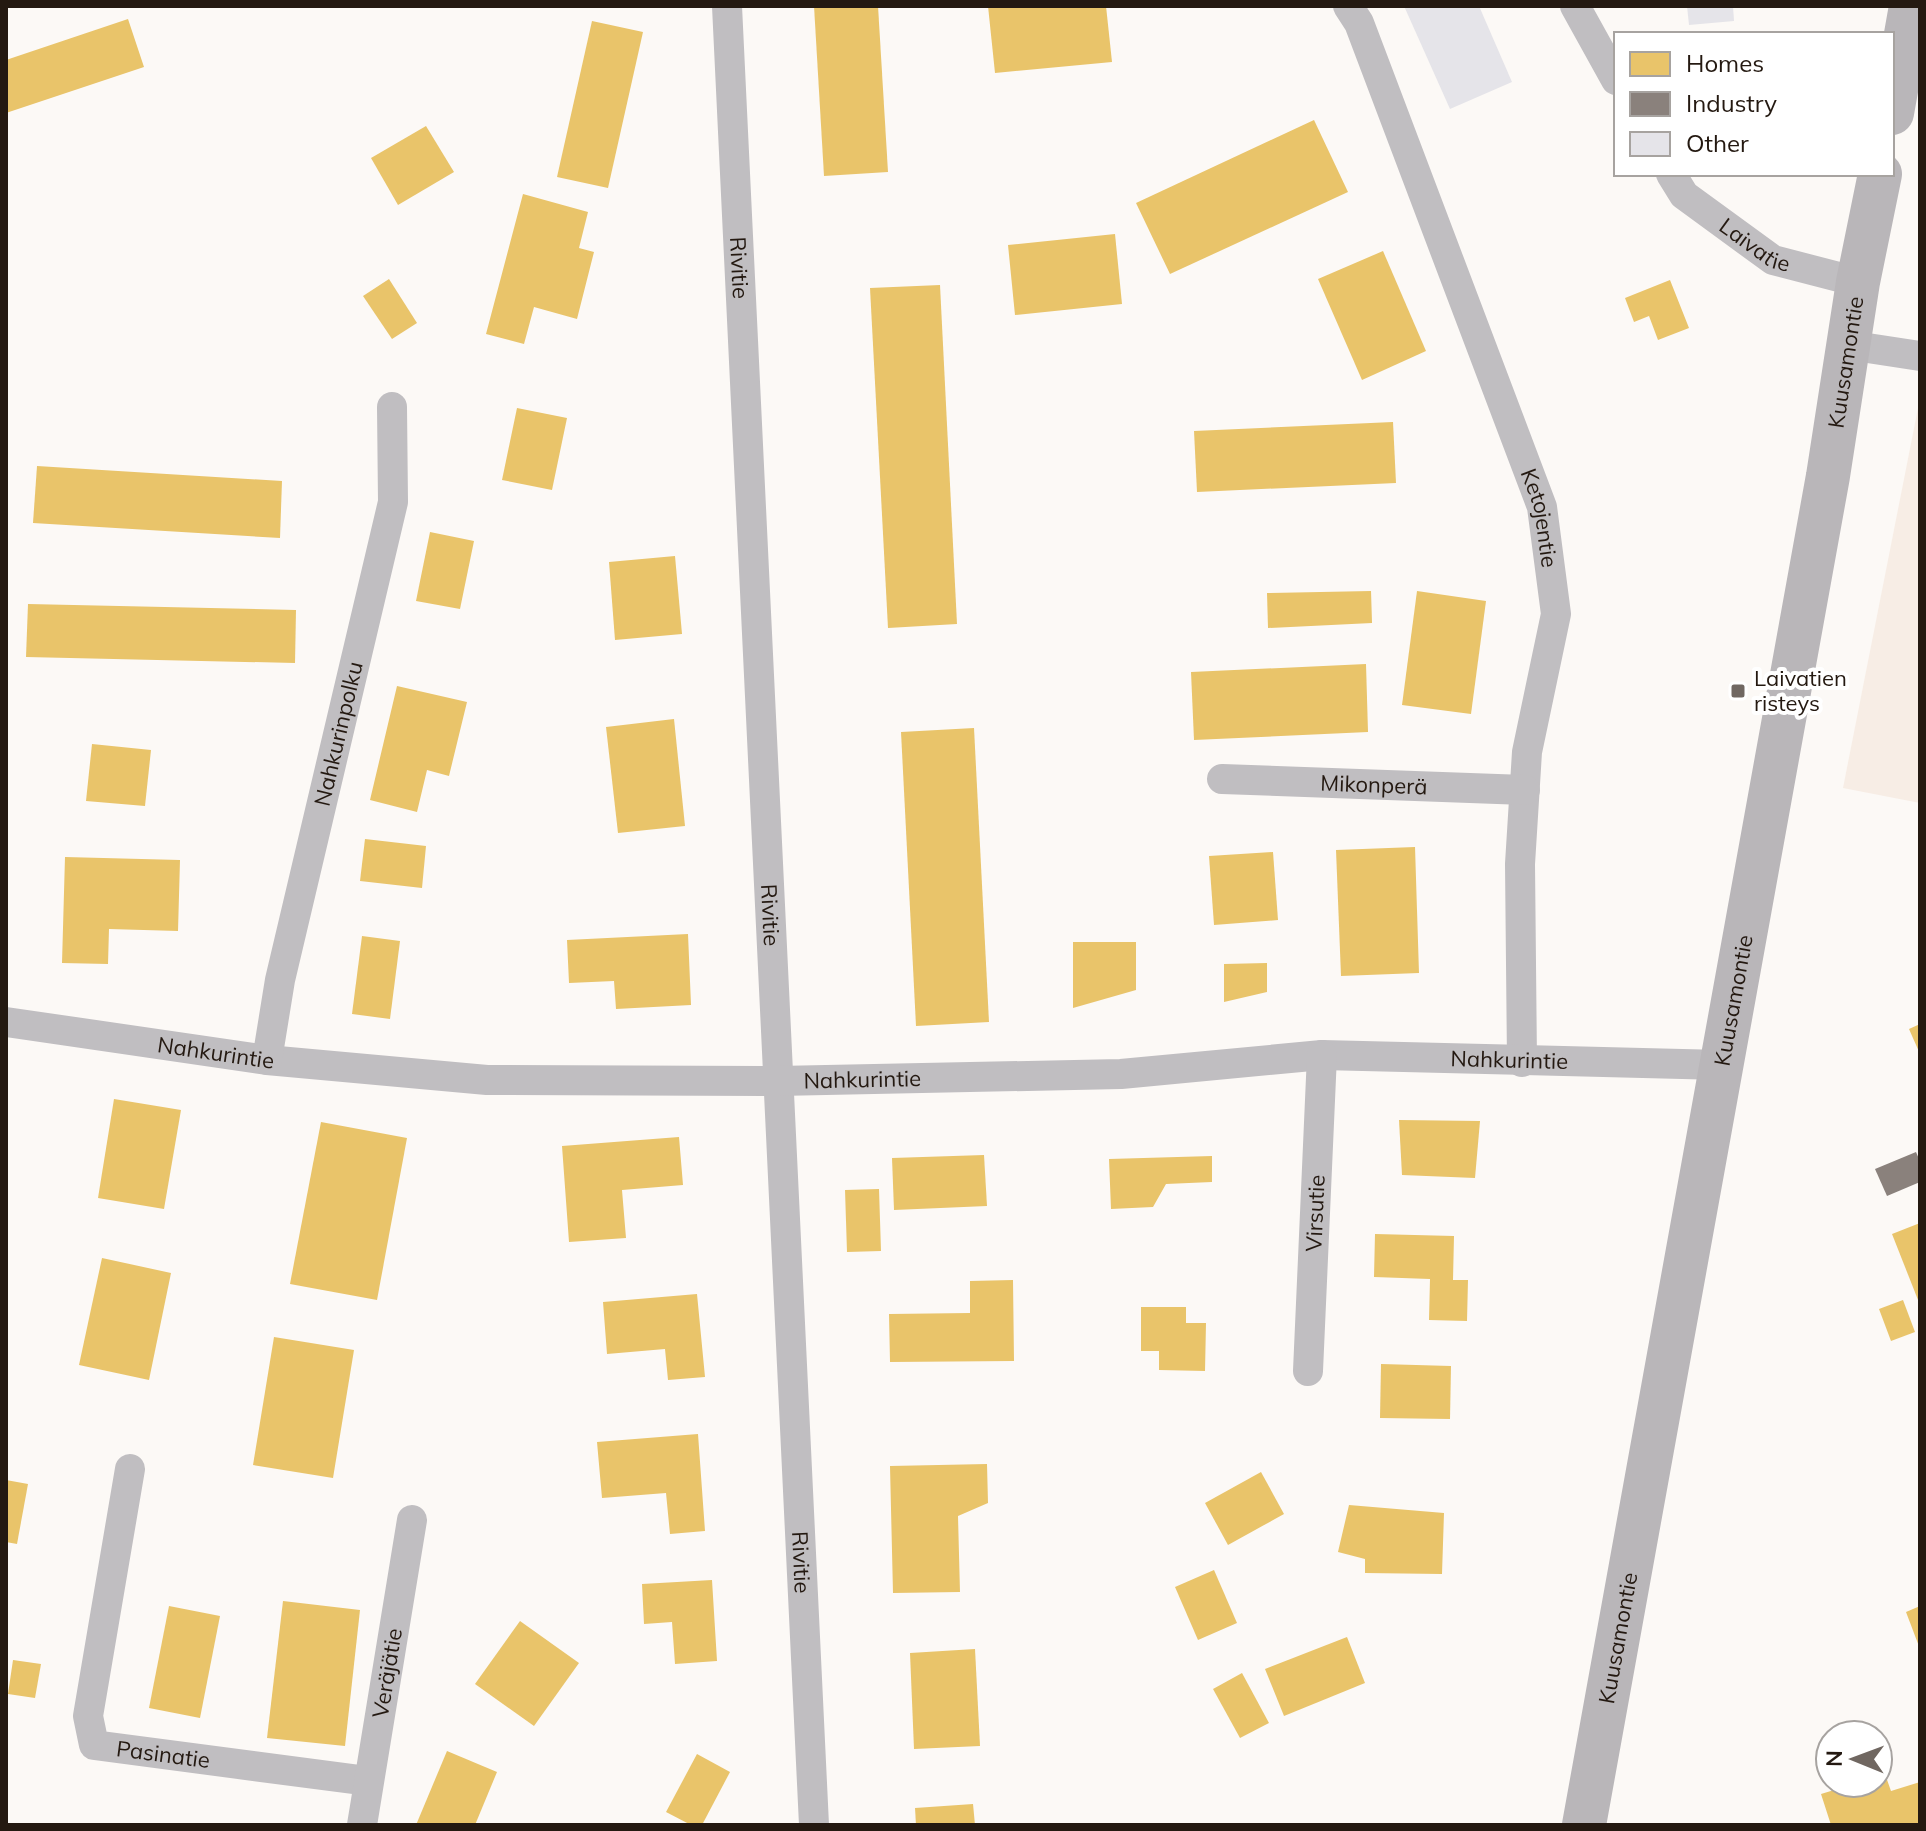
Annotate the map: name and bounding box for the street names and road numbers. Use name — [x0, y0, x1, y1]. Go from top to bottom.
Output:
street label: Laivatie — [1714, 212, 1793, 278]
street label: Rivitie — [724, 236, 755, 300]
street label: Kuusamontie — [1822, 294, 1870, 430]
street label: Ketojentie — [1515, 465, 1564, 569]
street label: Nahkurinpolku — [308, 659, 369, 809]
street label: Mikonperä — [1320, 769, 1428, 800]
street label: Rivitie — [755, 883, 786, 947]
street label: Kuusamontie — [1708, 932, 1759, 1068]
street label: Nahkurintie — [156, 1030, 275, 1075]
street label: Nahkurintie — [1450, 1044, 1568, 1075]
street label: Nahkurintie — [803, 1064, 921, 1094]
street label: Virsutie — [1299, 1174, 1331, 1252]
street label: Rivitie — [786, 1530, 817, 1594]
street label: Kuusamontie — [1592, 1570, 1643, 1706]
street label: Veräjätie — [366, 1626, 408, 1720]
street label: Pasinatie — [115, 1734, 212, 1774]

